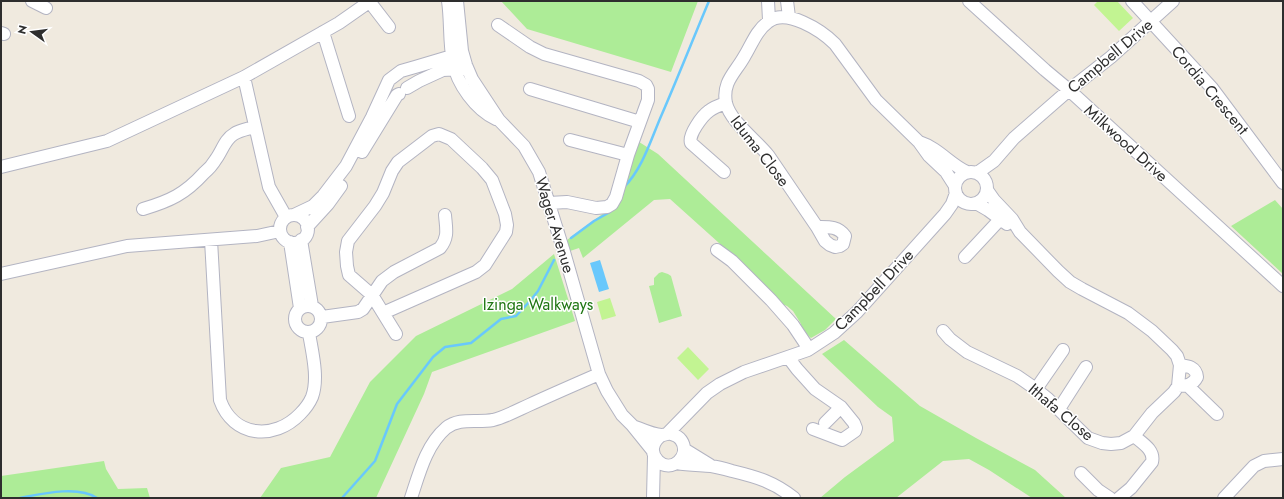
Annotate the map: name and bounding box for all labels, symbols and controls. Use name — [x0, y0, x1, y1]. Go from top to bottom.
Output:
north arrow — [12, 12, 52, 52]
street label: Campbell Drive — [1062, 13, 1158, 99]
text: N — [13, 23, 31, 36]
street label: Cordia Crescent — [1166, 40, 1254, 140]
street label: Milkwood Drive — [1079, 99, 1173, 187]
street label: Iduma Close — [725, 111, 795, 191]
street label: Wager Avenue — [529, 174, 581, 276]
street label: Campbell Drive — [829, 244, 919, 336]
park label: Izinga Walkways — [483, 293, 593, 316]
street label: Ithafa Close — [1023, 378, 1099, 446]

